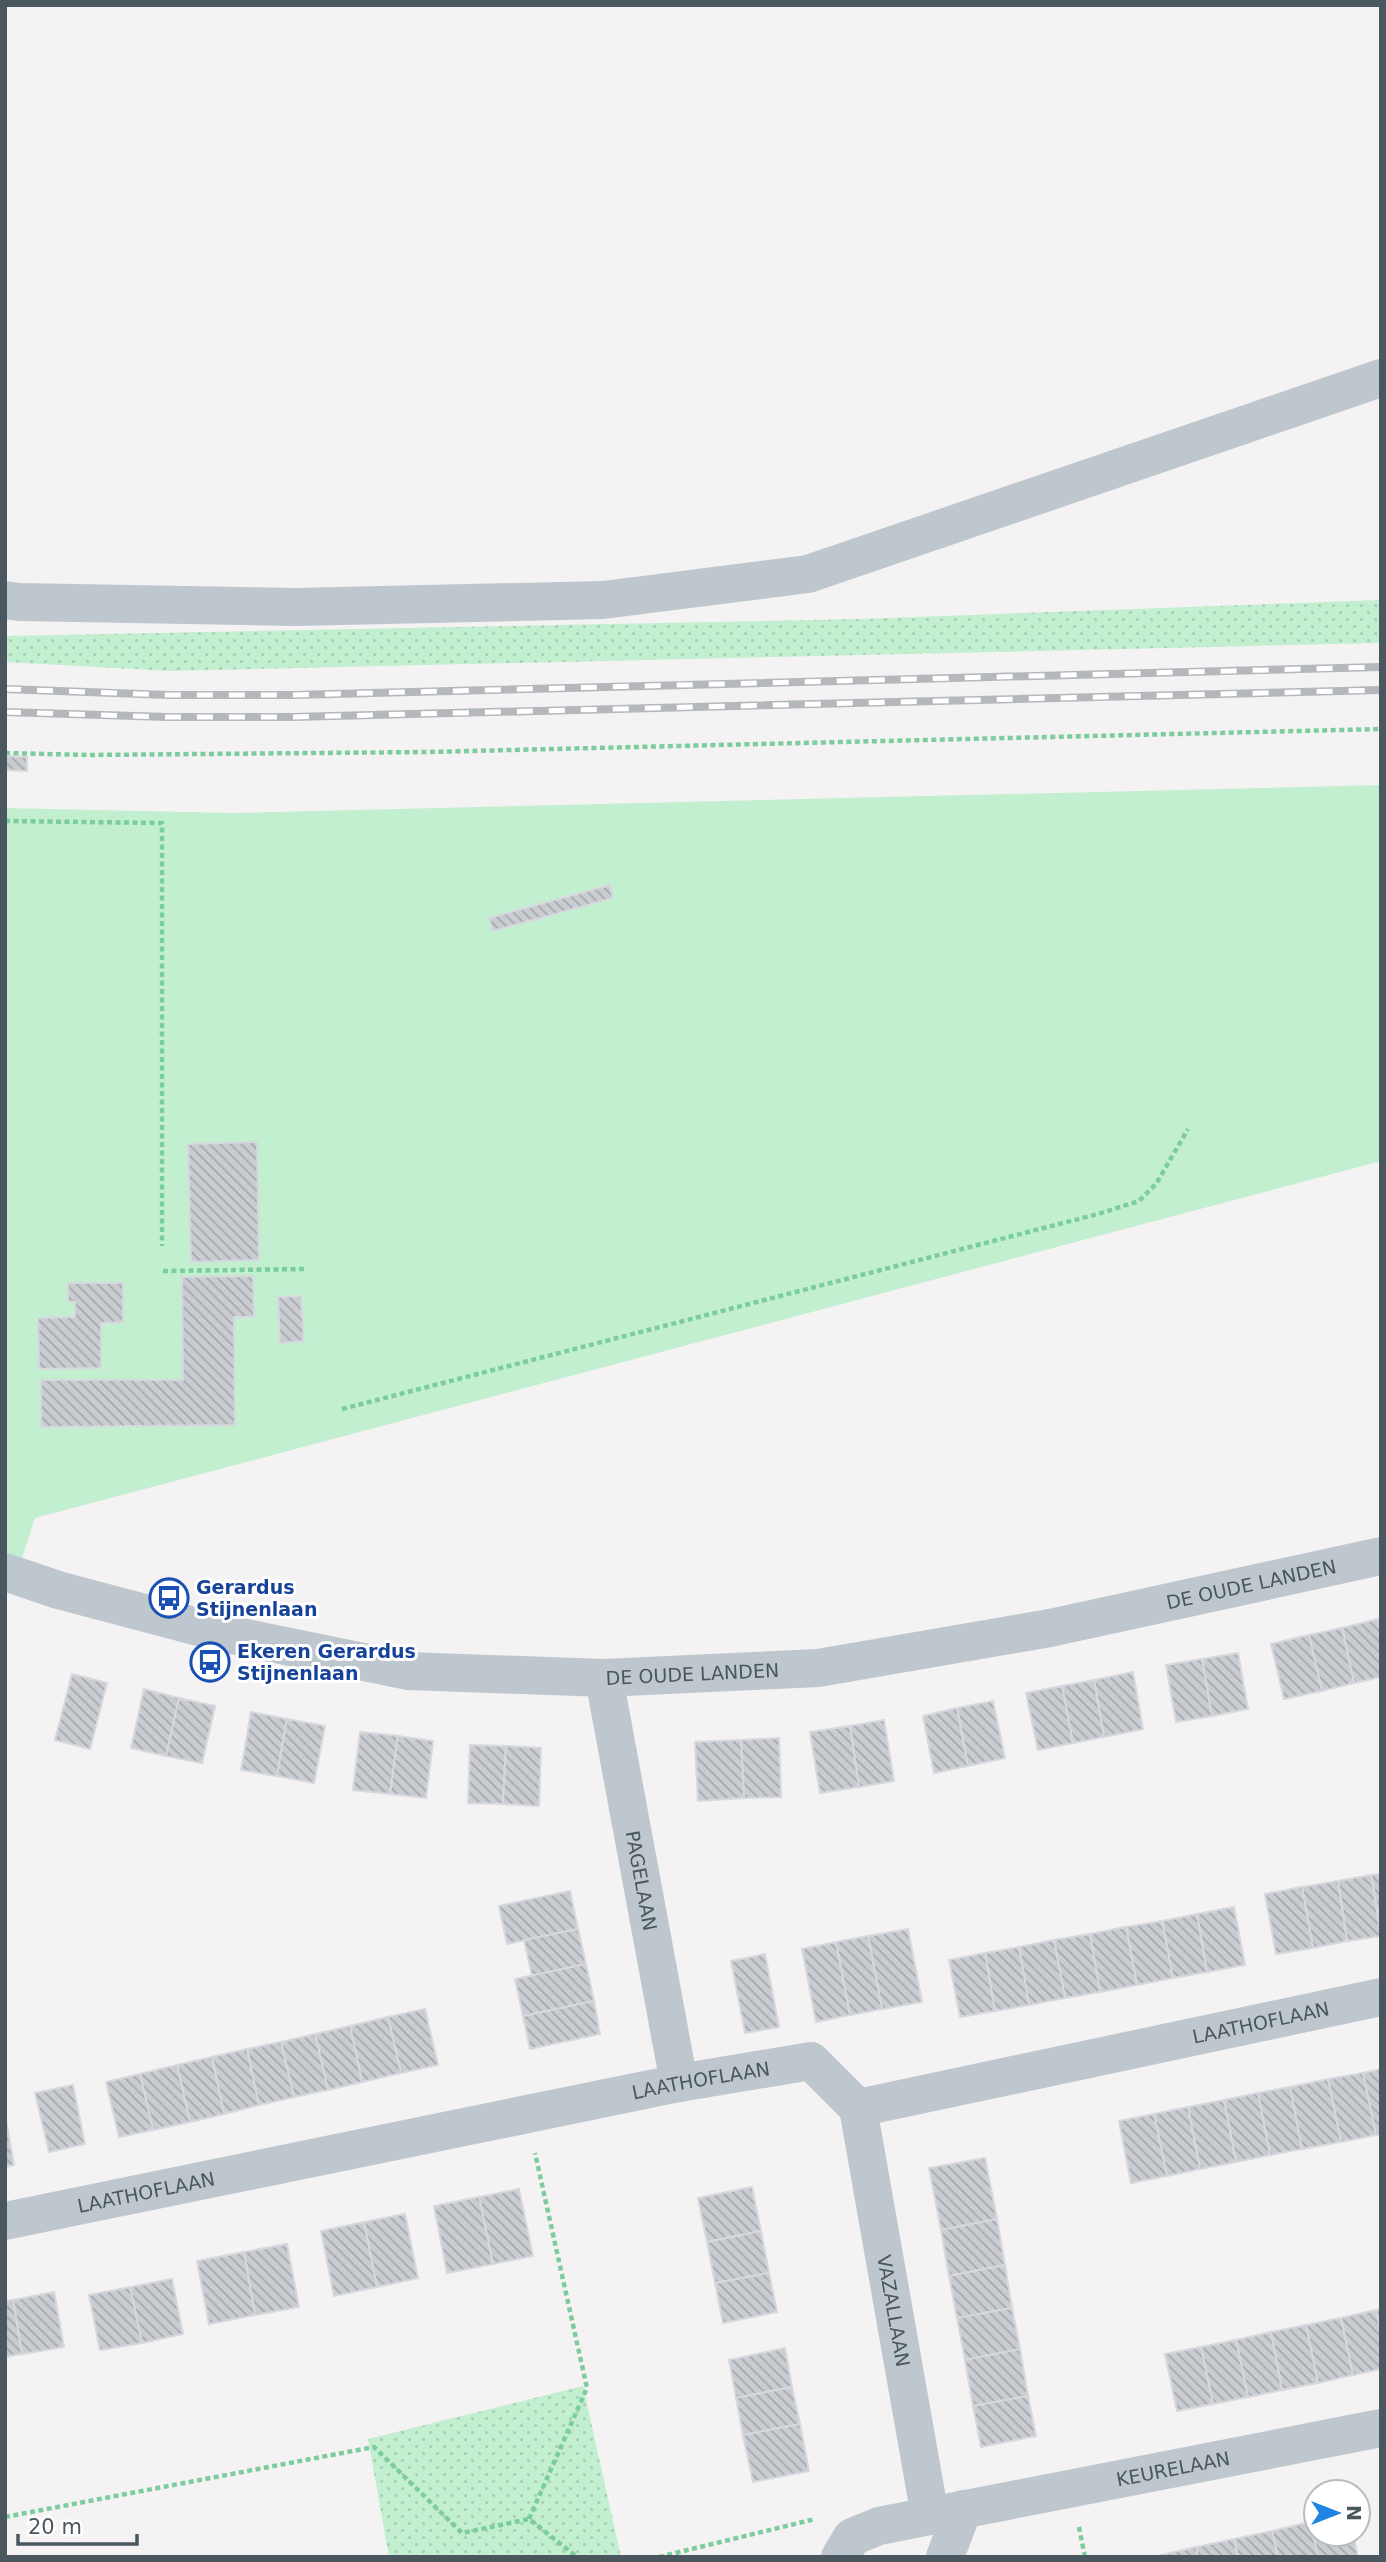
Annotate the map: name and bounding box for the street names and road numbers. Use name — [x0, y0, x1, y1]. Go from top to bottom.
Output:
street label: DE OUDE LANDEN — [1164, 1555, 1338, 1613]
street label: DE OUDE LANDEN — [605, 1659, 780, 1689]
street label: PAGELAAN — [621, 1829, 662, 1932]
street label: LAATHOFLAAN — [1190, 1997, 1331, 2048]
street label: LAATHOFLAAN — [630, 2057, 771, 2103]
street label: LAATHOFLAAN — [75, 2167, 217, 2217]
street label: VAZALLAAN — [873, 2253, 914, 2369]
street label: KEURELAAN — [1114, 2447, 1232, 2490]

